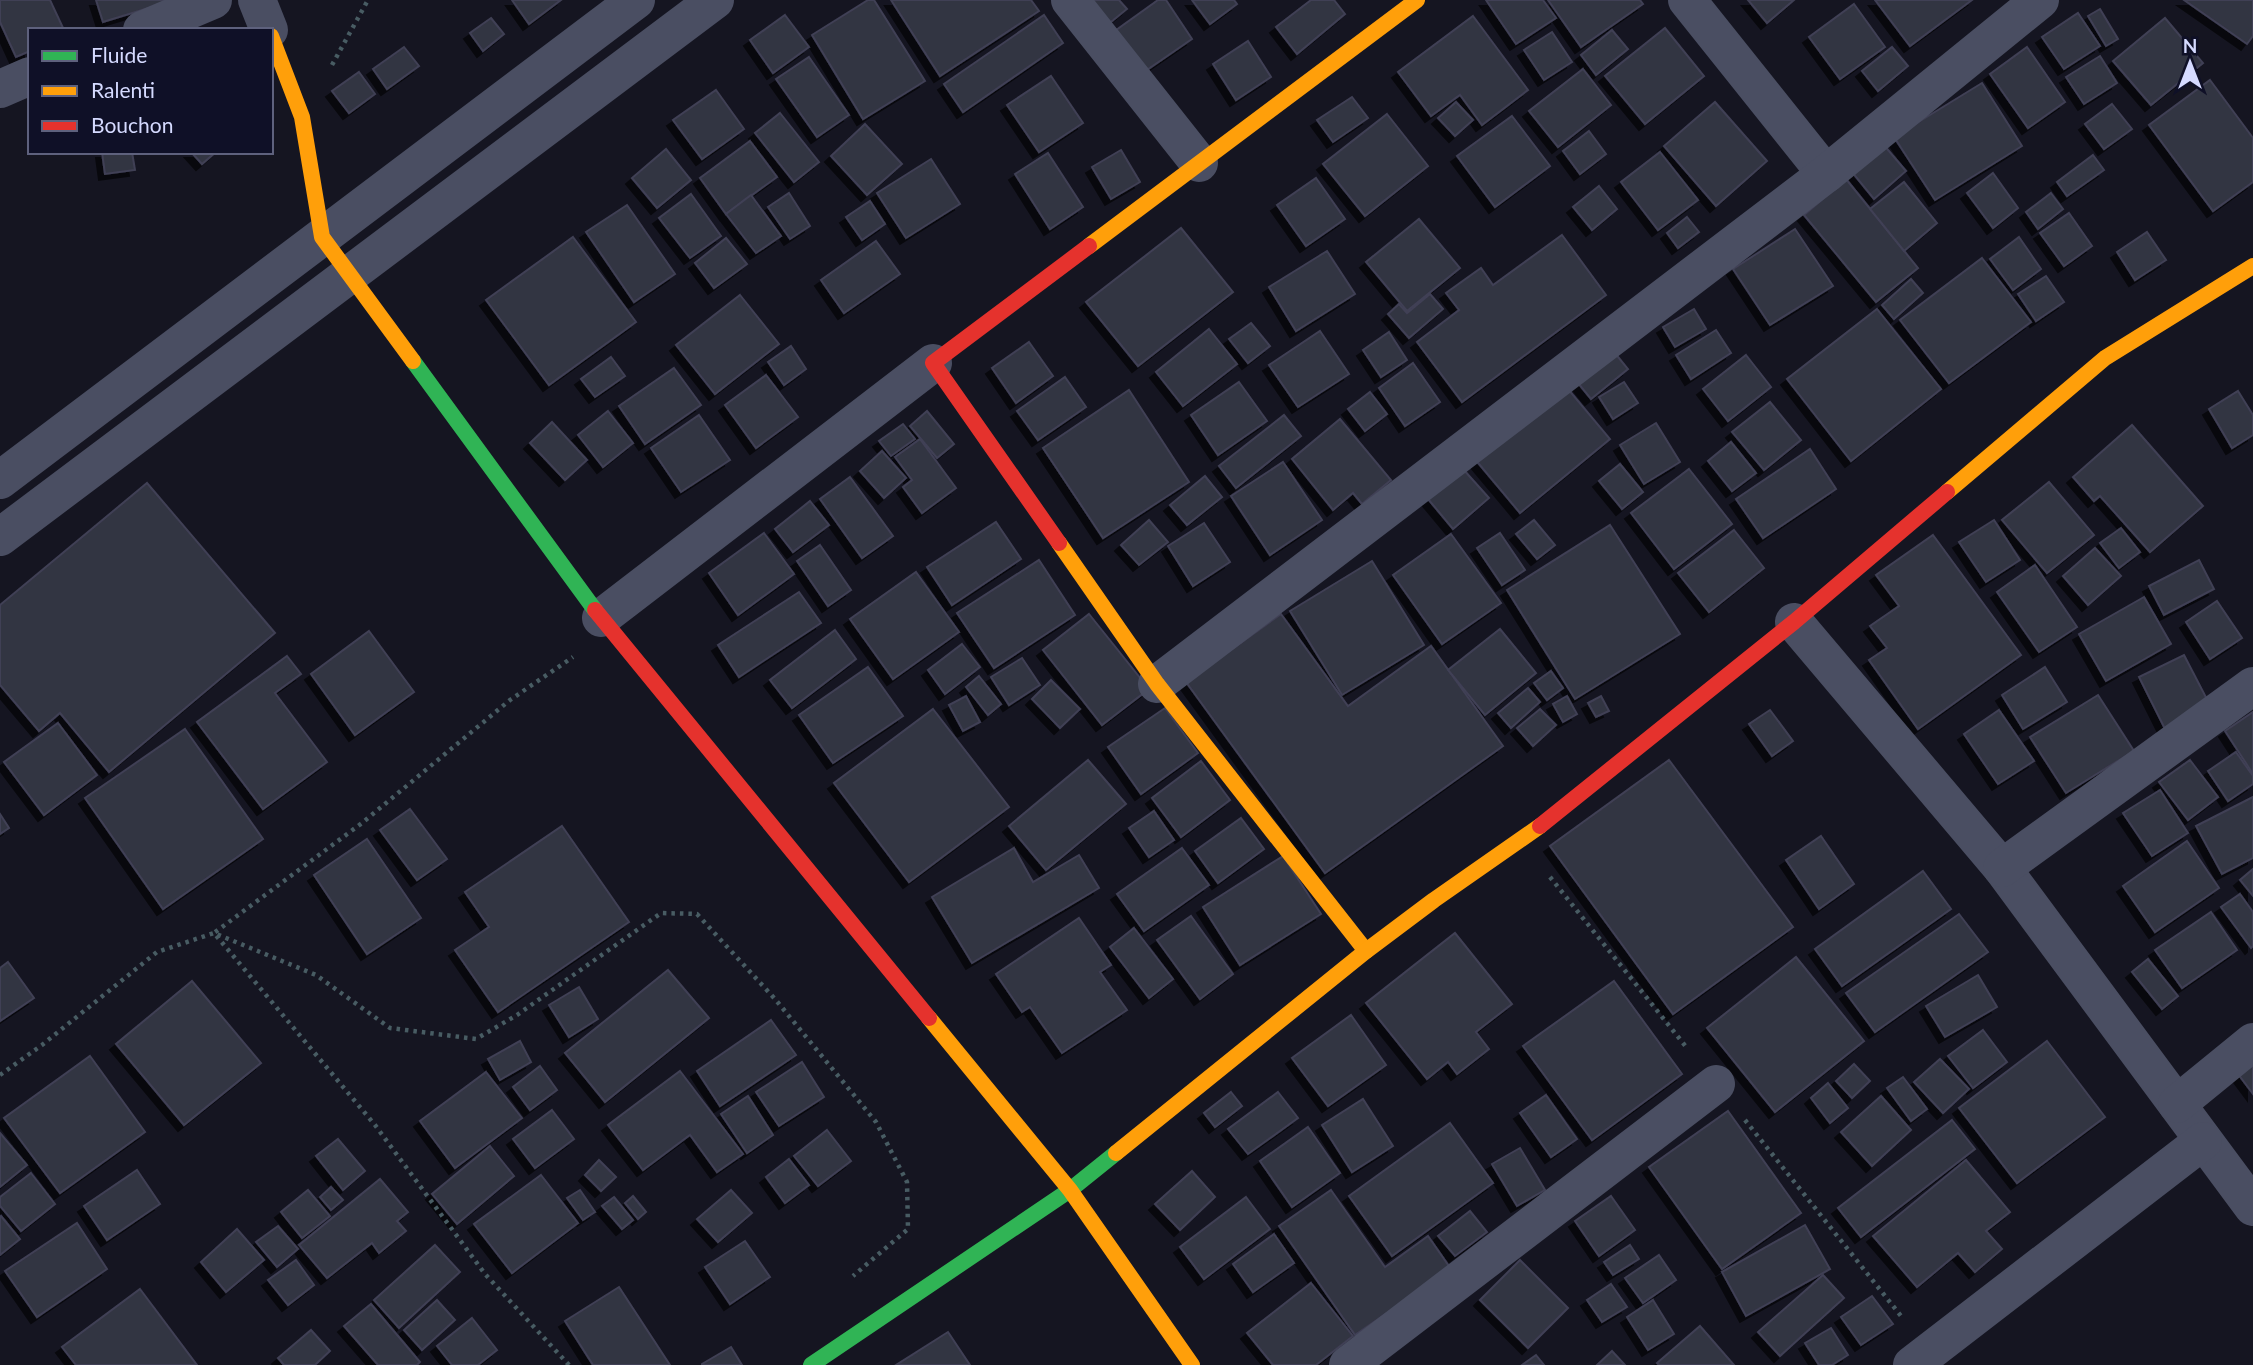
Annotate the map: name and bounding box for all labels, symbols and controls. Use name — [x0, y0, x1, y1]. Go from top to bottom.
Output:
legend — [28, 28, 273, 154]
north arrow — [2155, 28, 2225, 98]
text: N — [2183, 34, 2197, 57]
text: Fluide — [91, 42, 147, 67]
text: Ralenti — [91, 77, 155, 102]
text: Bouchon — [91, 112, 173, 137]

